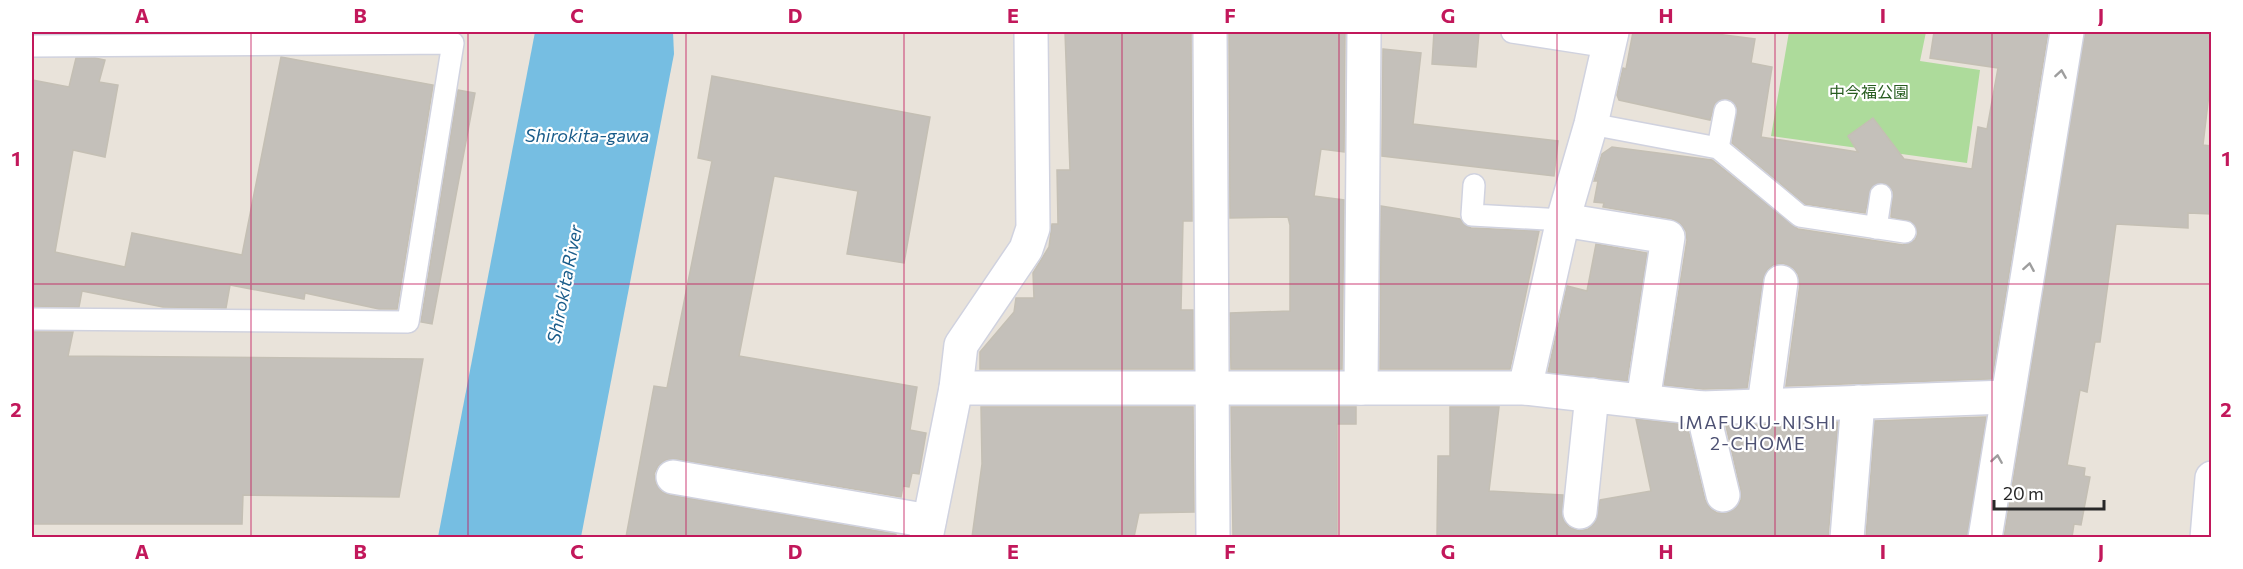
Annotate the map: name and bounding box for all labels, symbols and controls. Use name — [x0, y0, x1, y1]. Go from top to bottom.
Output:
text: A — [135, 3, 149, 27]
text: B — [353, 3, 367, 27]
text: C — [570, 3, 584, 27]
text: D — [788, 3, 802, 27]
text: E — [1007, 3, 1019, 27]
text: F — [1224, 3, 1236, 27]
text: G — [1441, 3, 1455, 27]
text: H — [1659, 3, 1674, 27]
text: I — [1880, 3, 1886, 27]
text: J — [2098, 3, 2104, 27]
one-way arrow — [2054, 70, 2066, 79]
park label: 中今福公園 — [1829, 82, 1909, 101]
water label: Shirokita-gawa — [525, 124, 649, 146]
text: 1 — [11, 146, 21, 170]
text: 1 — [2221, 146, 2231, 170]
water label: Shirokita River — [542, 222, 586, 345]
one-way arrow — [2023, 262, 2035, 271]
text: 2 — [10, 397, 22, 421]
text: 2 — [2220, 397, 2232, 421]
district label: IMAFUKU-NISHI 2-CHOME — [1679, 411, 1837, 454]
one-way arrow — [1991, 454, 2003, 464]
scale bar — [1994, 473, 2104, 511]
text: 20 m — [2003, 482, 2044, 504]
text: A — [135, 539, 149, 563]
text: B — [353, 539, 367, 563]
text: C — [570, 539, 584, 563]
text: D — [788, 539, 802, 563]
text: E — [1007, 539, 1019, 563]
text: F — [1224, 539, 1236, 563]
text: G — [1441, 539, 1455, 563]
text: H — [1659, 539, 1674, 563]
text: I — [1880, 539, 1886, 563]
text: J — [2098, 539, 2104, 563]

